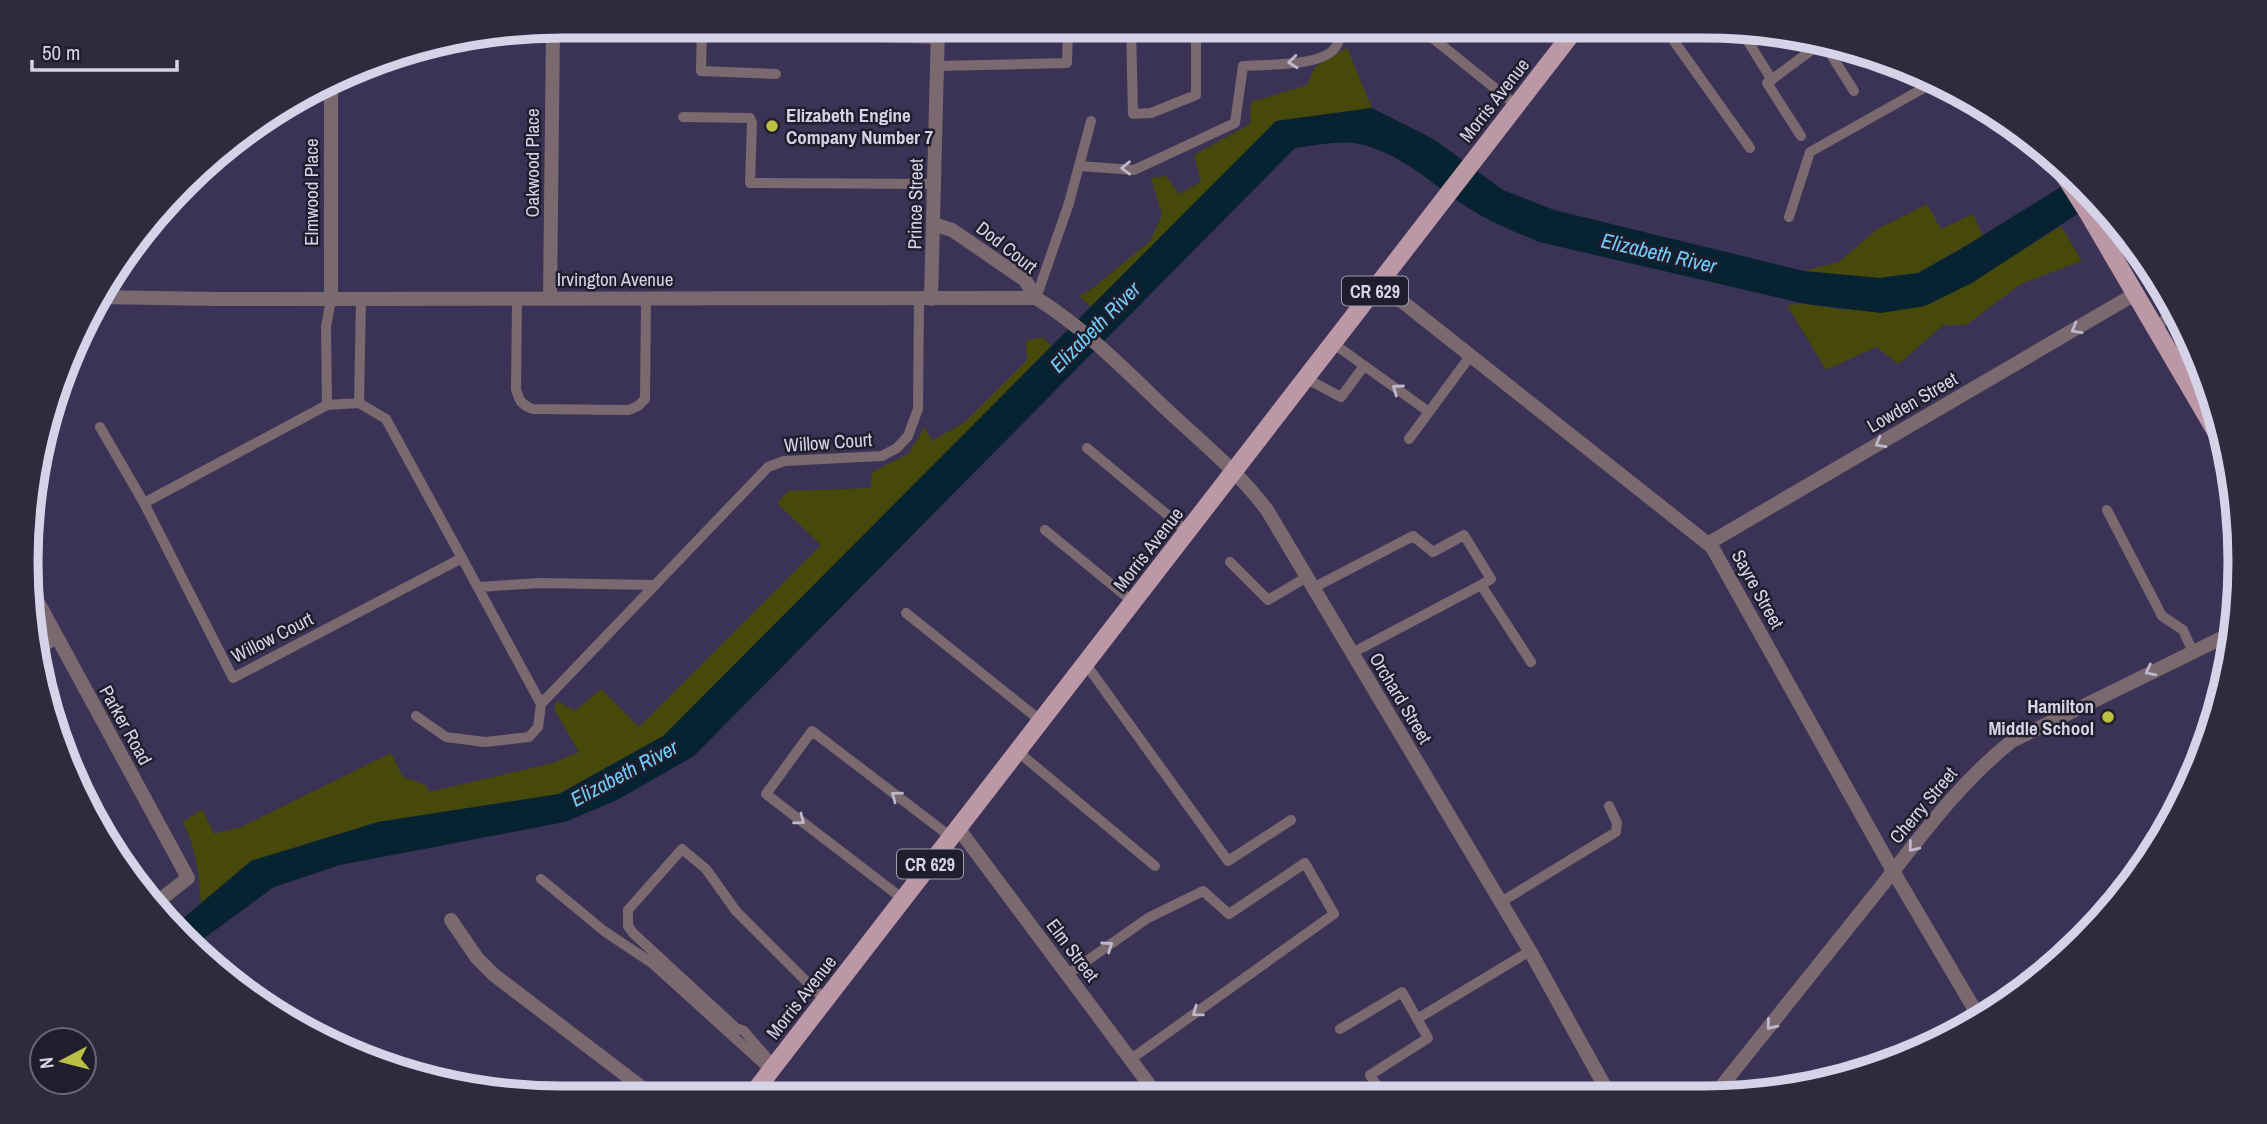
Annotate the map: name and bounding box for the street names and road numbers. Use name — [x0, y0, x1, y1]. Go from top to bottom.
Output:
street label: Morris Avenue — [1453, 53, 1535, 147]
street label: Oakwood Place — [519, 108, 545, 218]
street label: Elmwood Place — [298, 138, 324, 246]
street label: Prince Street — [901, 158, 929, 250]
street label: Dod Court — [971, 215, 1044, 280]
street label: Irvington Avenue — [557, 266, 673, 292]
road number: CR 629 — [1342, 276, 1408, 306]
street label: Lowden Street — [1862, 365, 1963, 438]
street label: Willow Court — [783, 426, 874, 458]
street label: Morris Avenue — [1107, 502, 1189, 596]
street label: Sayre Street — [1726, 545, 1791, 634]
street label: Willow Court — [227, 605, 318, 669]
street label: Orchard Street — [1364, 648, 1439, 749]
street label: Parker Road — [93, 680, 159, 770]
street label: Cherry Street — [1883, 761, 1963, 849]
road number: CR 629 — [897, 850, 963, 878]
street label: Elm Street — [1041, 913, 1106, 987]
street label: Morris Avenue — [760, 950, 842, 1044]

